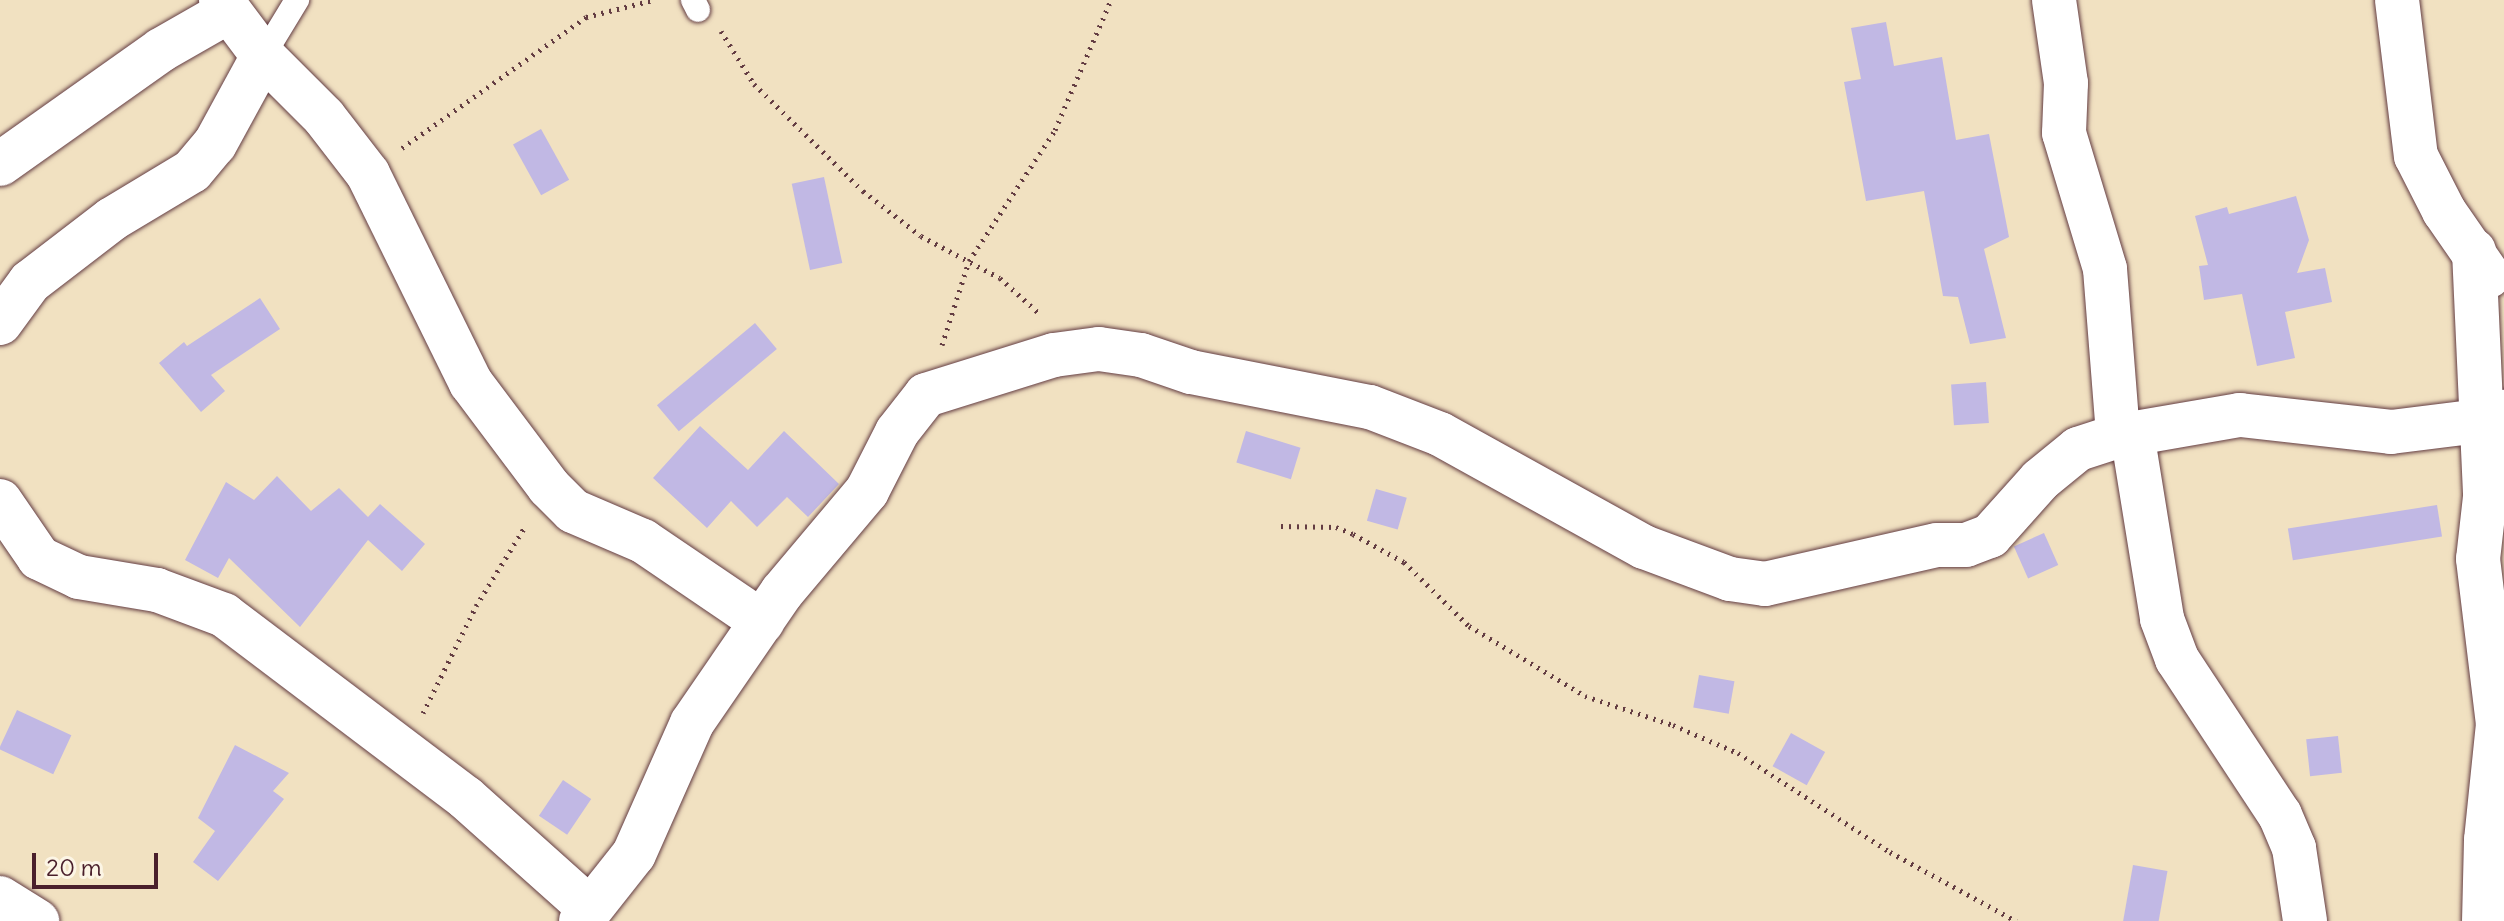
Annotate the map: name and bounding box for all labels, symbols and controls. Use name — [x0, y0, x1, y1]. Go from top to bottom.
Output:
scale bar — [36, 837, 162, 887]
text: 20 m — [46, 852, 102, 882]

